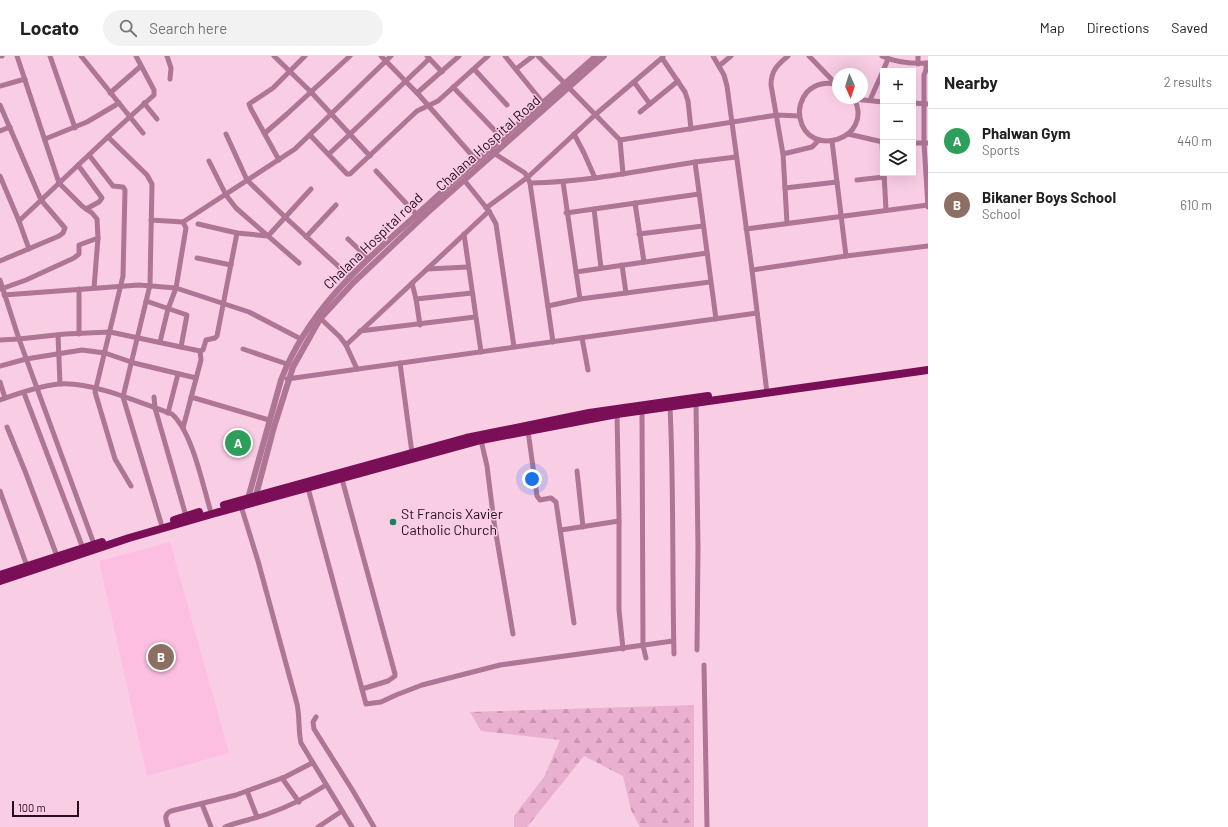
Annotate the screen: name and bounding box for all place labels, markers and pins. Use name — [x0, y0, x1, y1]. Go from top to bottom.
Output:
pin: A — [225, 428, 251, 458]
place label: St Francis Xavier Catholic Church — [401, 505, 503, 538]
marker: St Francis Xavier Catholic Church — [388, 517, 398, 527]
pin: B — [148, 642, 174, 672]

